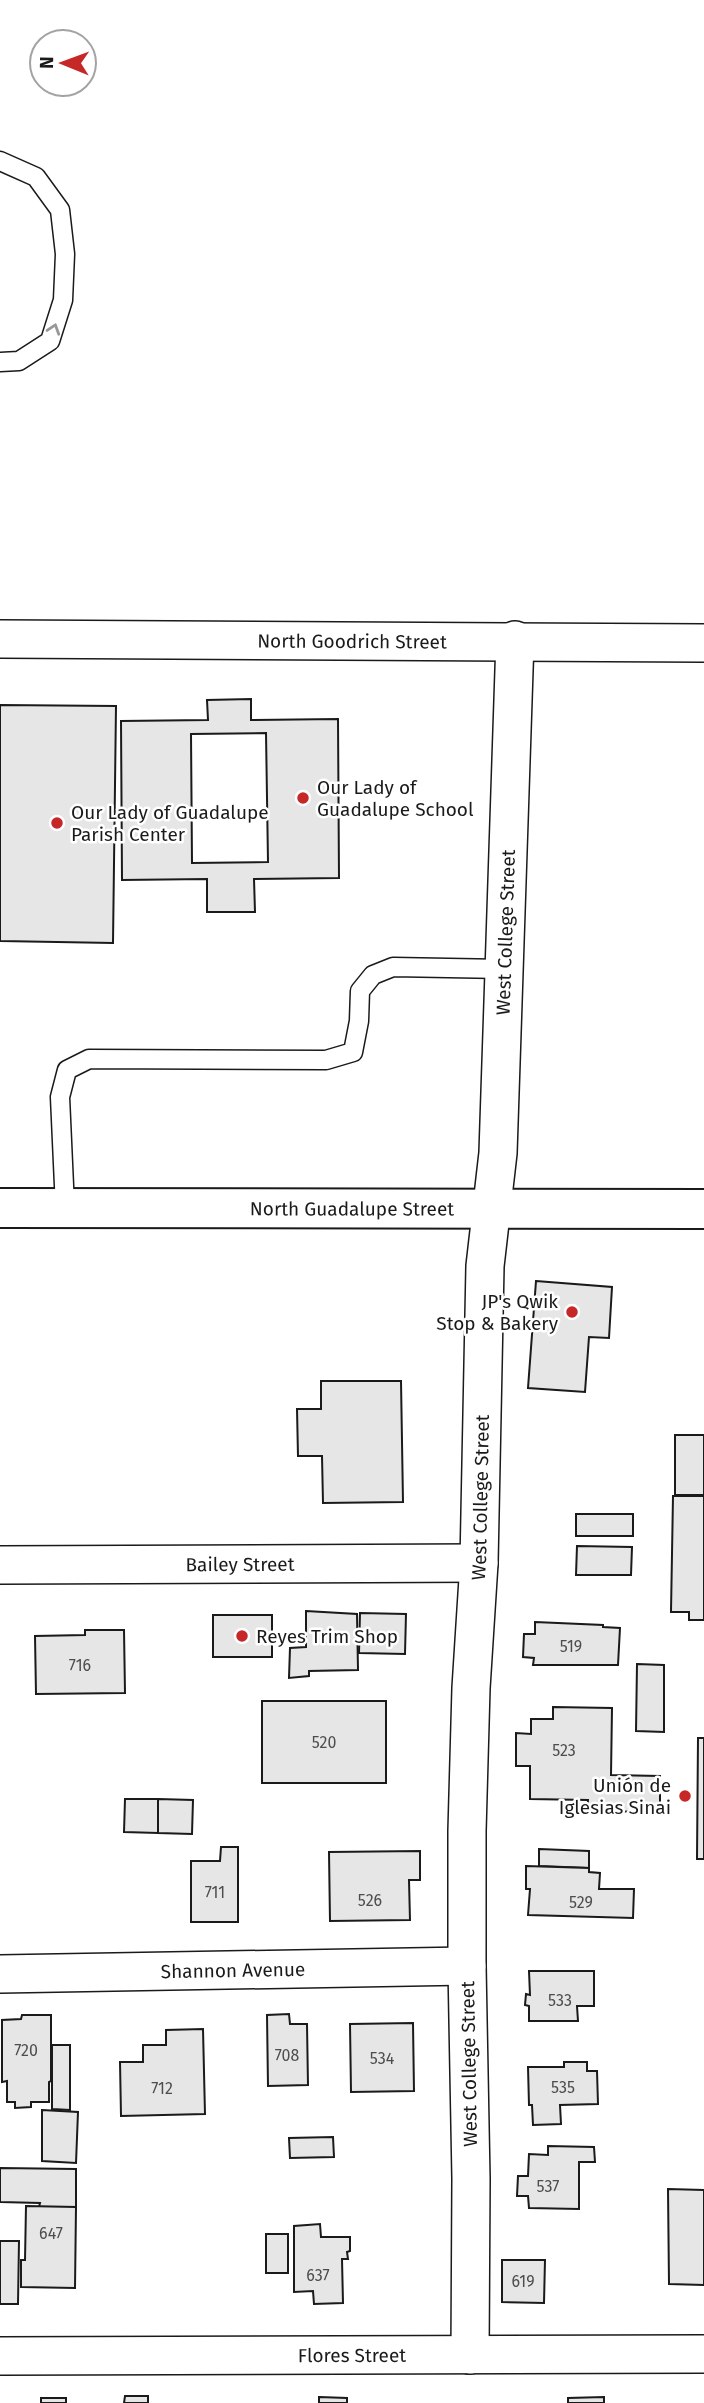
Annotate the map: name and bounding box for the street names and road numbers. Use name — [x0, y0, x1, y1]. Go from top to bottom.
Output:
street label: North Goodrich Street — [257, 629, 447, 653]
street label: West College Street — [491, 849, 520, 1016]
street label: North Guadalupe Street — [250, 1197, 454, 1220]
street label: West College Street — [466, 1414, 494, 1581]
street label: Bailey Street — [185, 1552, 295, 1576]
street label: Shannon Avenue — [161, 1957, 305, 1983]
street label: West College Street — [456, 1981, 482, 2147]
street label: Flores Street — [298, 2343, 406, 2367]

